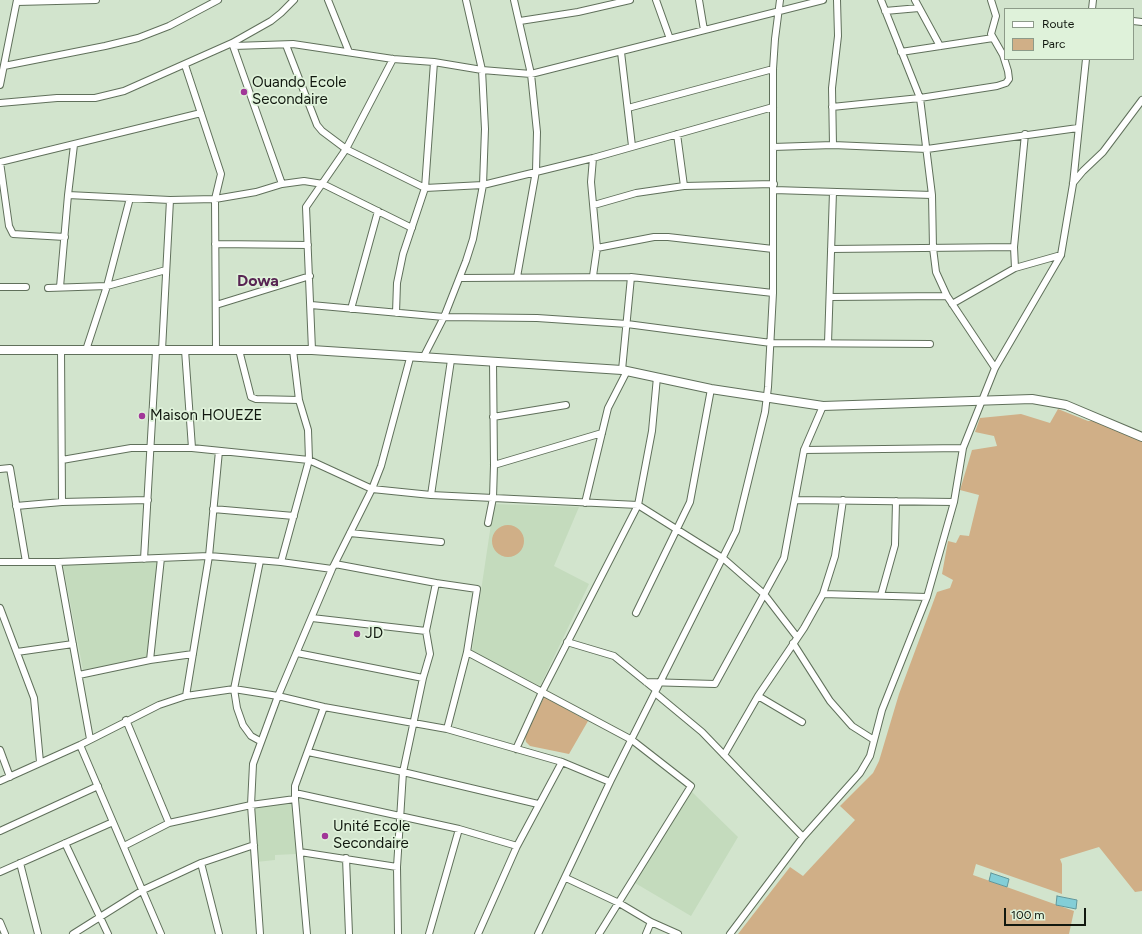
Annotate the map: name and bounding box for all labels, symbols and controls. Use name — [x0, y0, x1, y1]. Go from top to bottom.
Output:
legend — [1004, 8, 1134, 60]
text: Route — [1042, 17, 1074, 31]
text: Parc — [1042, 37, 1066, 51]
place label: Ouando Ecole Secondaire — [252, 74, 346, 109]
marker: Ouando Ecole Secondaire — [239, 87, 249, 97]
district label: Dowa — [237, 271, 279, 291]
place label: Maison HOUEZE — [150, 407, 262, 425]
marker: Maison HOUEZE — [137, 411, 147, 421]
place label: JD — [365, 625, 383, 643]
marker: JD — [352, 629, 362, 639]
place label: Unité Ecole Secondaire — [333, 818, 410, 853]
marker: Unité Ecole Secondaire — [320, 831, 330, 841]
scale bar — [1006, 900, 1088, 926]
text: 100 m — [1011, 908, 1045, 922]

